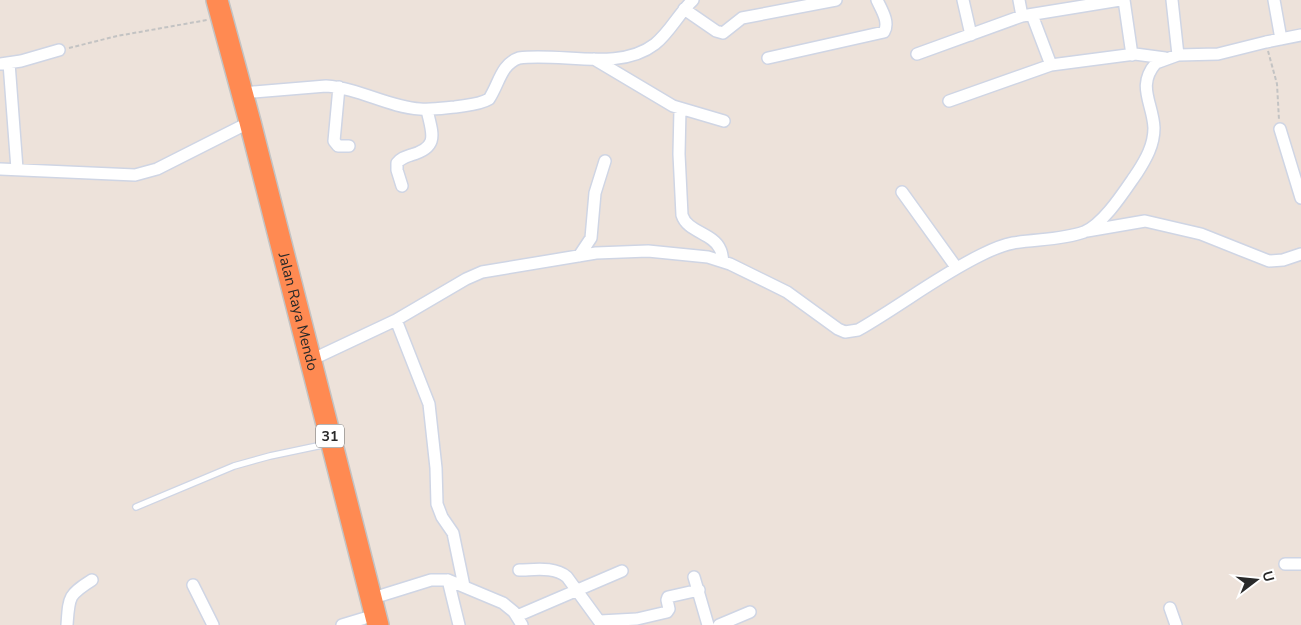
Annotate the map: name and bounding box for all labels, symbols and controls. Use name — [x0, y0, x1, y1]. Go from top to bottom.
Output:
street label: Jalan Raya Mendo — [273, 249, 323, 373]
road number: 31 — [316, 424, 344, 448]
north arrow — [1231, 555, 1281, 605]
text: U — [1257, 569, 1279, 584]

